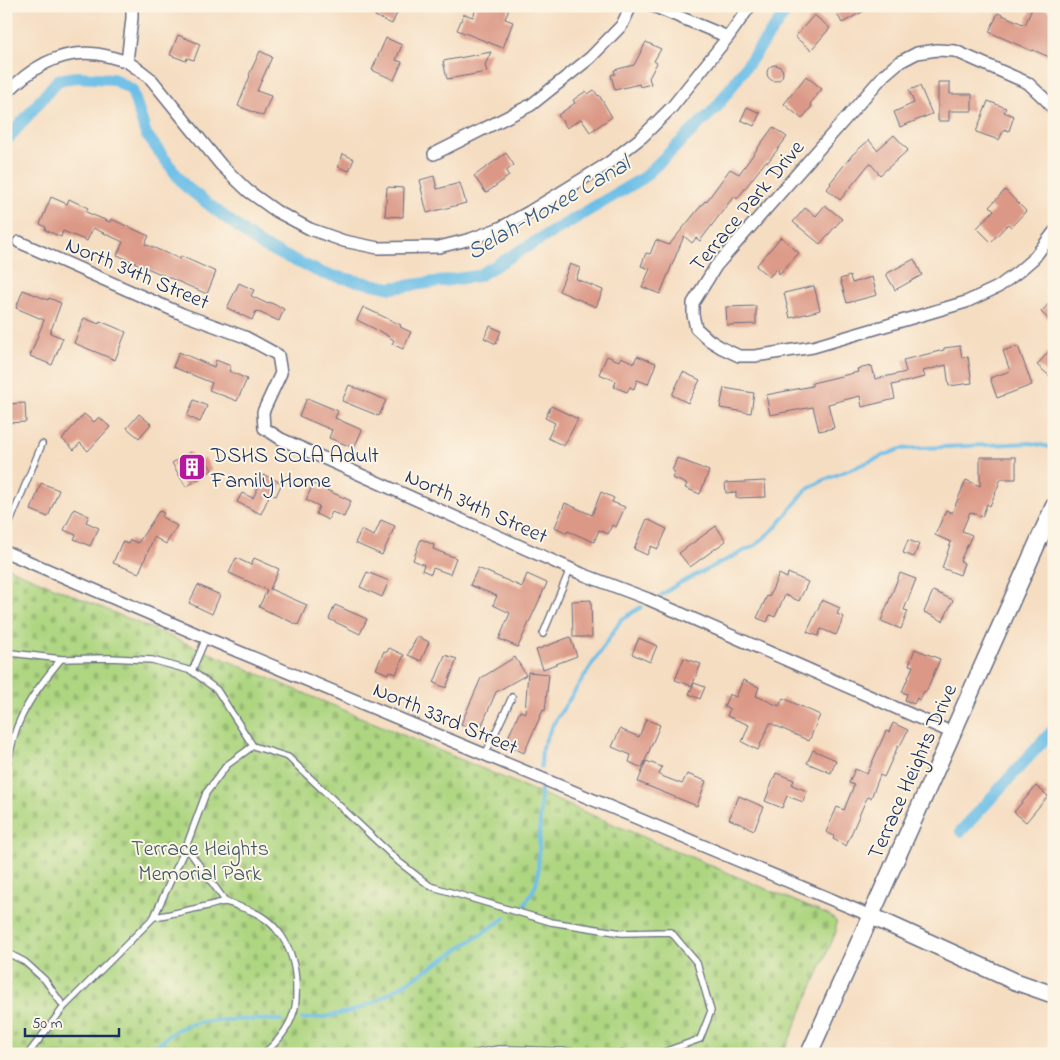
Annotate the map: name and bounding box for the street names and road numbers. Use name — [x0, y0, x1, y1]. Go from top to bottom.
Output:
street label: Terrace Park Drive — [683, 134, 813, 280]
street label: North 34th Street — [60, 230, 214, 320]
street label: North 34th Street — [399, 462, 553, 554]
street label: North 33rd Street — [367, 675, 523, 765]
street label: Terrace Heights Drive — [861, 679, 968, 866]

